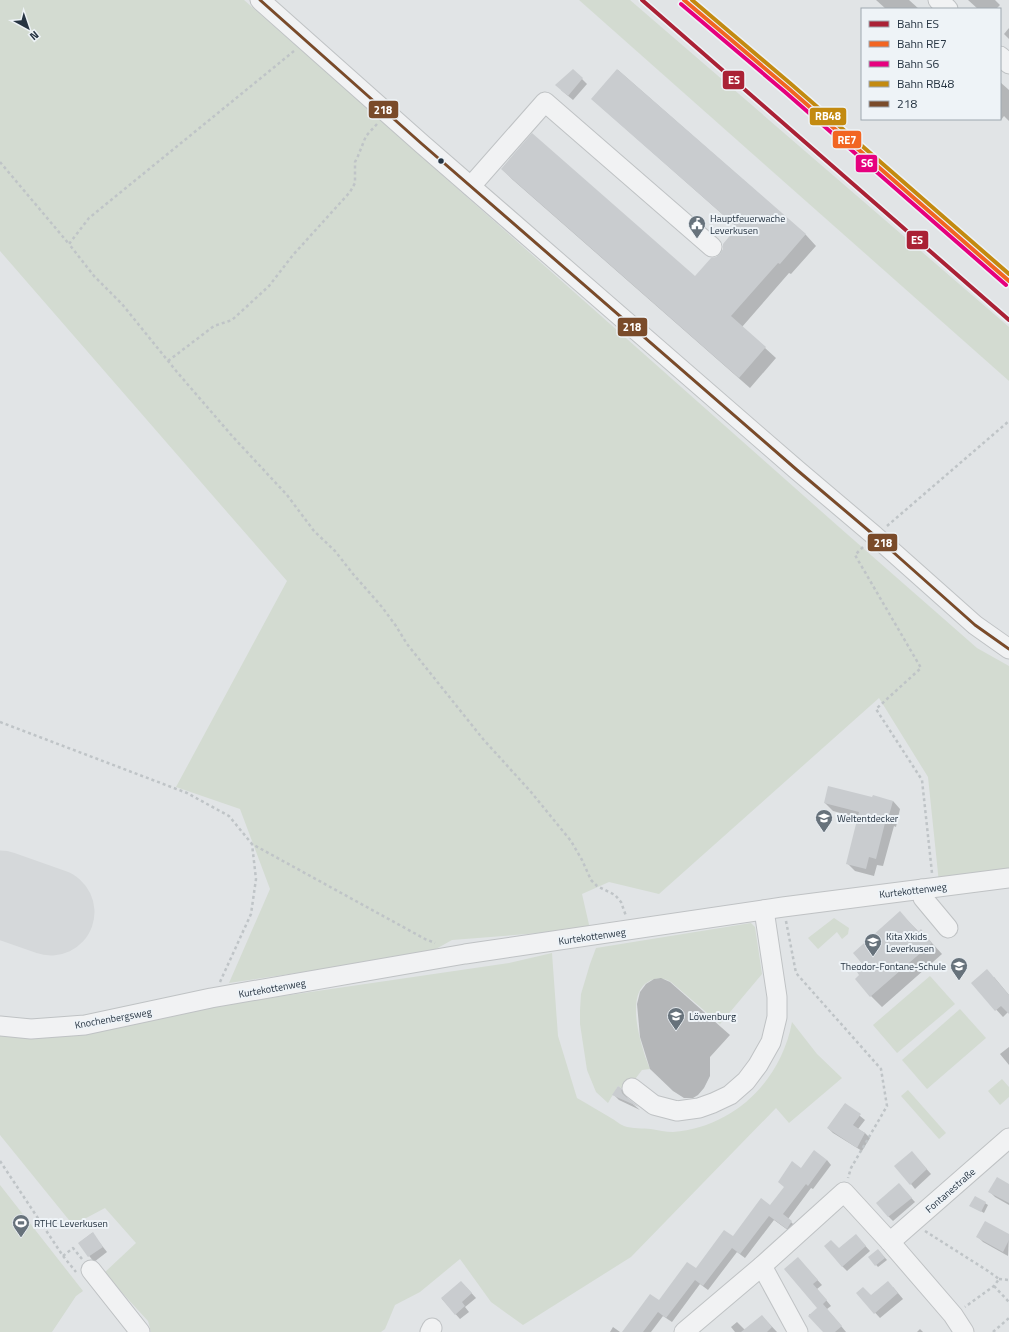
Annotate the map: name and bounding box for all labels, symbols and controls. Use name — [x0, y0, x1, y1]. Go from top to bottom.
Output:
north arrow — [8, 8, 48, 48]
legend — [861, 8, 1001, 120]
text: Bahn ES — [897, 14, 939, 33]
text: N — [26, 27, 42, 44]
text: Bahn RE7 — [897, 34, 947, 53]
text: Bahn S6 — [897, 54, 939, 73]
line badge: ES — [722, 70, 745, 90]
text: ES — [728, 72, 740, 88]
text: Bahn RB48 — [897, 74, 954, 93]
text: 218 — [897, 94, 917, 113]
line badge: 218 — [368, 100, 399, 119]
text: 218 — [374, 102, 392, 118]
line badge: RB48 — [809, 107, 847, 126]
text: RB48 — [815, 108, 841, 124]
line badge: RE7 — [832, 130, 862, 149]
text: RE7 — [837, 132, 857, 148]
line badge: S6 — [855, 154, 878, 173]
text: S6 — [861, 155, 873, 171]
unlabelled marker — [436, 156, 446, 166]
place label: Hauptfeuerwache Leverkusen — [710, 211, 785, 238]
public building icon: Hauptfeuerwache Leverkusen — [687, 214, 707, 239]
line badge: ES — [906, 230, 929, 250]
text: ES — [911, 232, 923, 248]
line badge: 218 — [617, 317, 648, 337]
text: 218 — [623, 319, 641, 335]
line badge: 218 — [867, 533, 898, 552]
text: 218 — [874, 535, 892, 551]
school or university icon: Weltentdecker — [814, 808, 834, 833]
place label: Weltentdecker — [837, 811, 899, 826]
street label: Kurtekottenweg — [878, 879, 948, 902]
street label: Kurtekottenweg — [557, 924, 627, 949]
place label: Kita Xkids Leverkusen — [886, 929, 934, 956]
school or university icon: Kita Xkids Leverkusen — [863, 932, 883, 957]
school or university icon: Theodor-Fontane-Schule — [949, 956, 969, 981]
place label: Theodor-Fontane-Schule — [841, 959, 946, 974]
street label: Kurtekottenweg — [237, 975, 307, 1002]
street label: Knochenbergsweg — [74, 1004, 153, 1033]
school or university icon: Löwenburg — [666, 1006, 686, 1031]
place label: Löwenburg — [689, 1009, 736, 1024]
street label: Fontanestraße — [922, 1164, 979, 1216]
sports icon: RTHC Leverkusen — [11, 1213, 31, 1238]
place label: RTHC Leverkusen — [34, 1216, 108, 1231]

